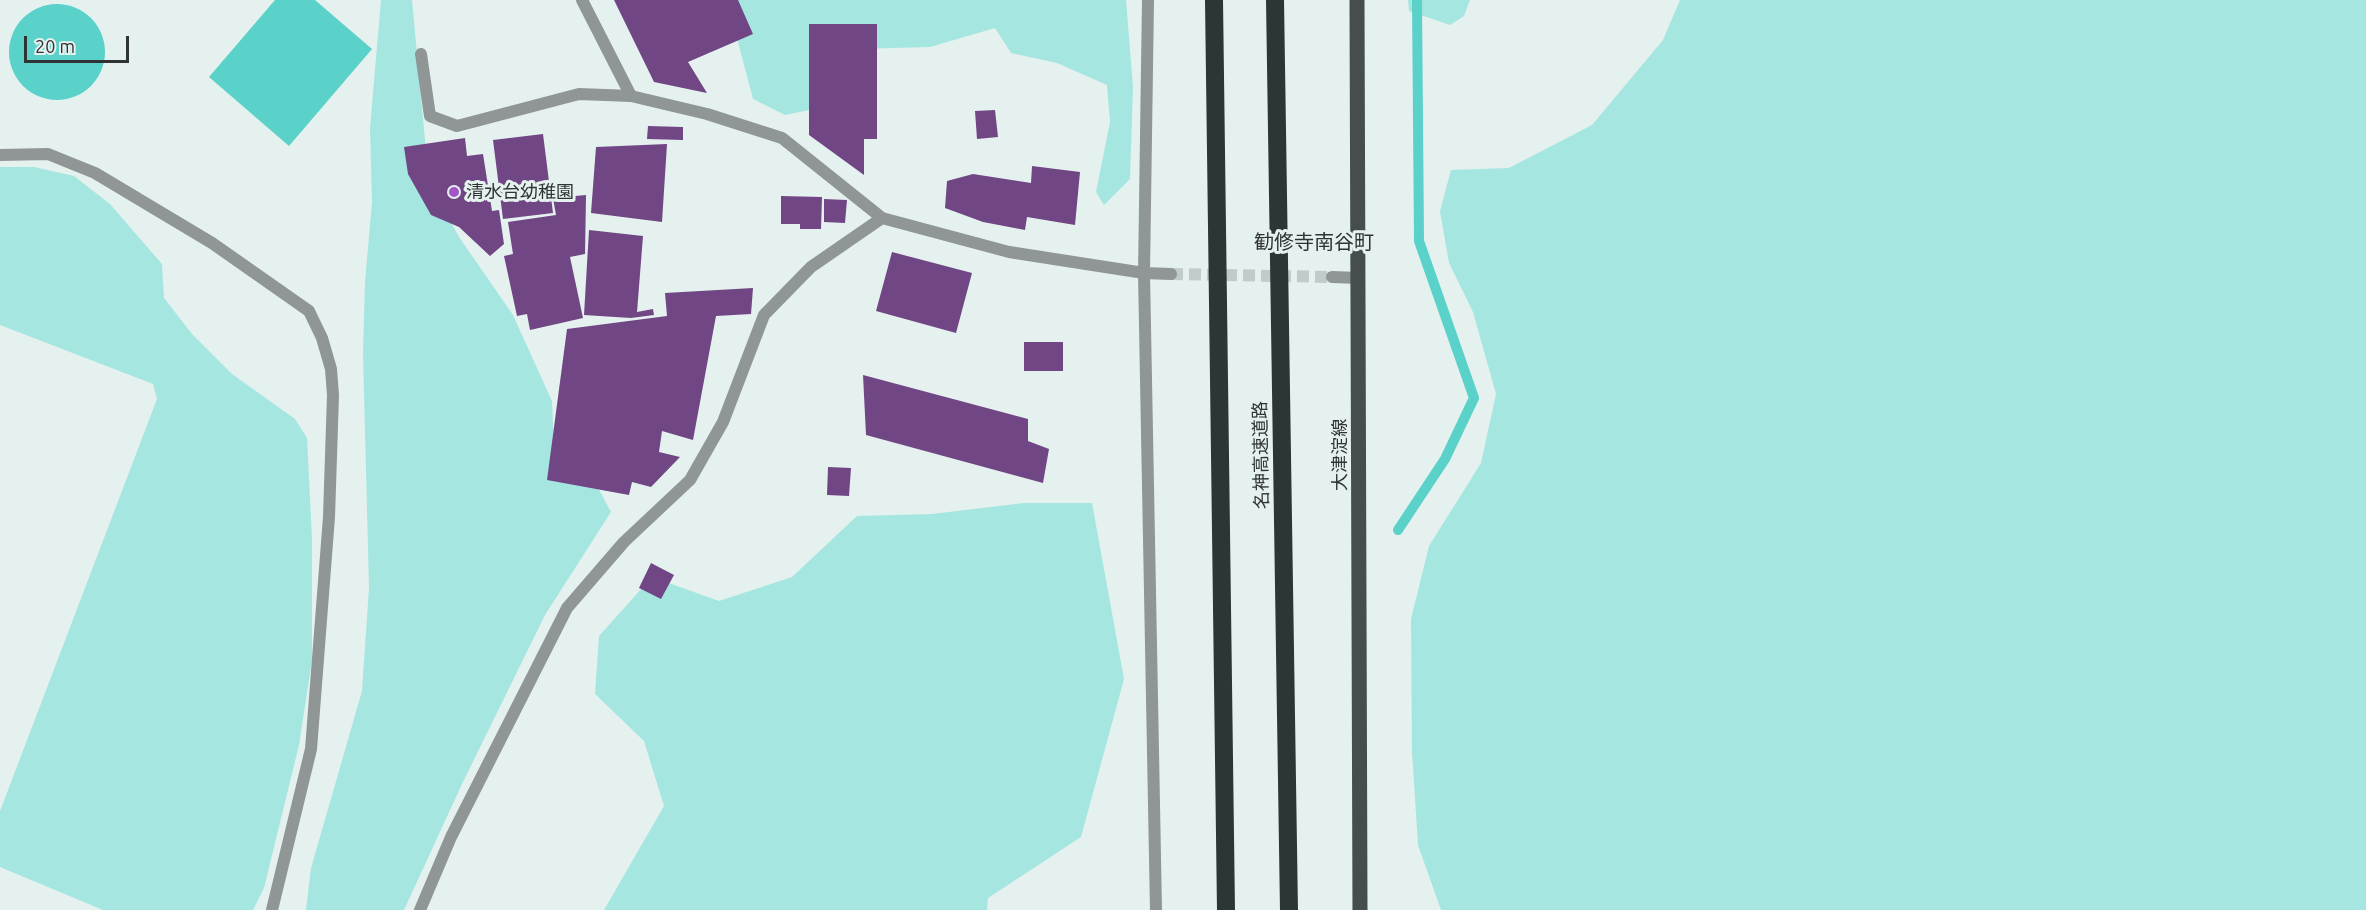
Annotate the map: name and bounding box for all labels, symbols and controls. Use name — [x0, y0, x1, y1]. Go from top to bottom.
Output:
scale bar — [27, 24, 132, 62]
text: 20 m — [35, 36, 75, 56]
place label: 清水台幼稚園 — [466, 181, 574, 203]
marker: 清水台幼稚園 — [447, 185, 461, 199]
district label: 勧修寺南谷町 — [1254, 230, 1374, 254]
street label: 名神高速道路 — [1249, 401, 1273, 509]
street label: 大津淀線 — [1329, 419, 1351, 491]

